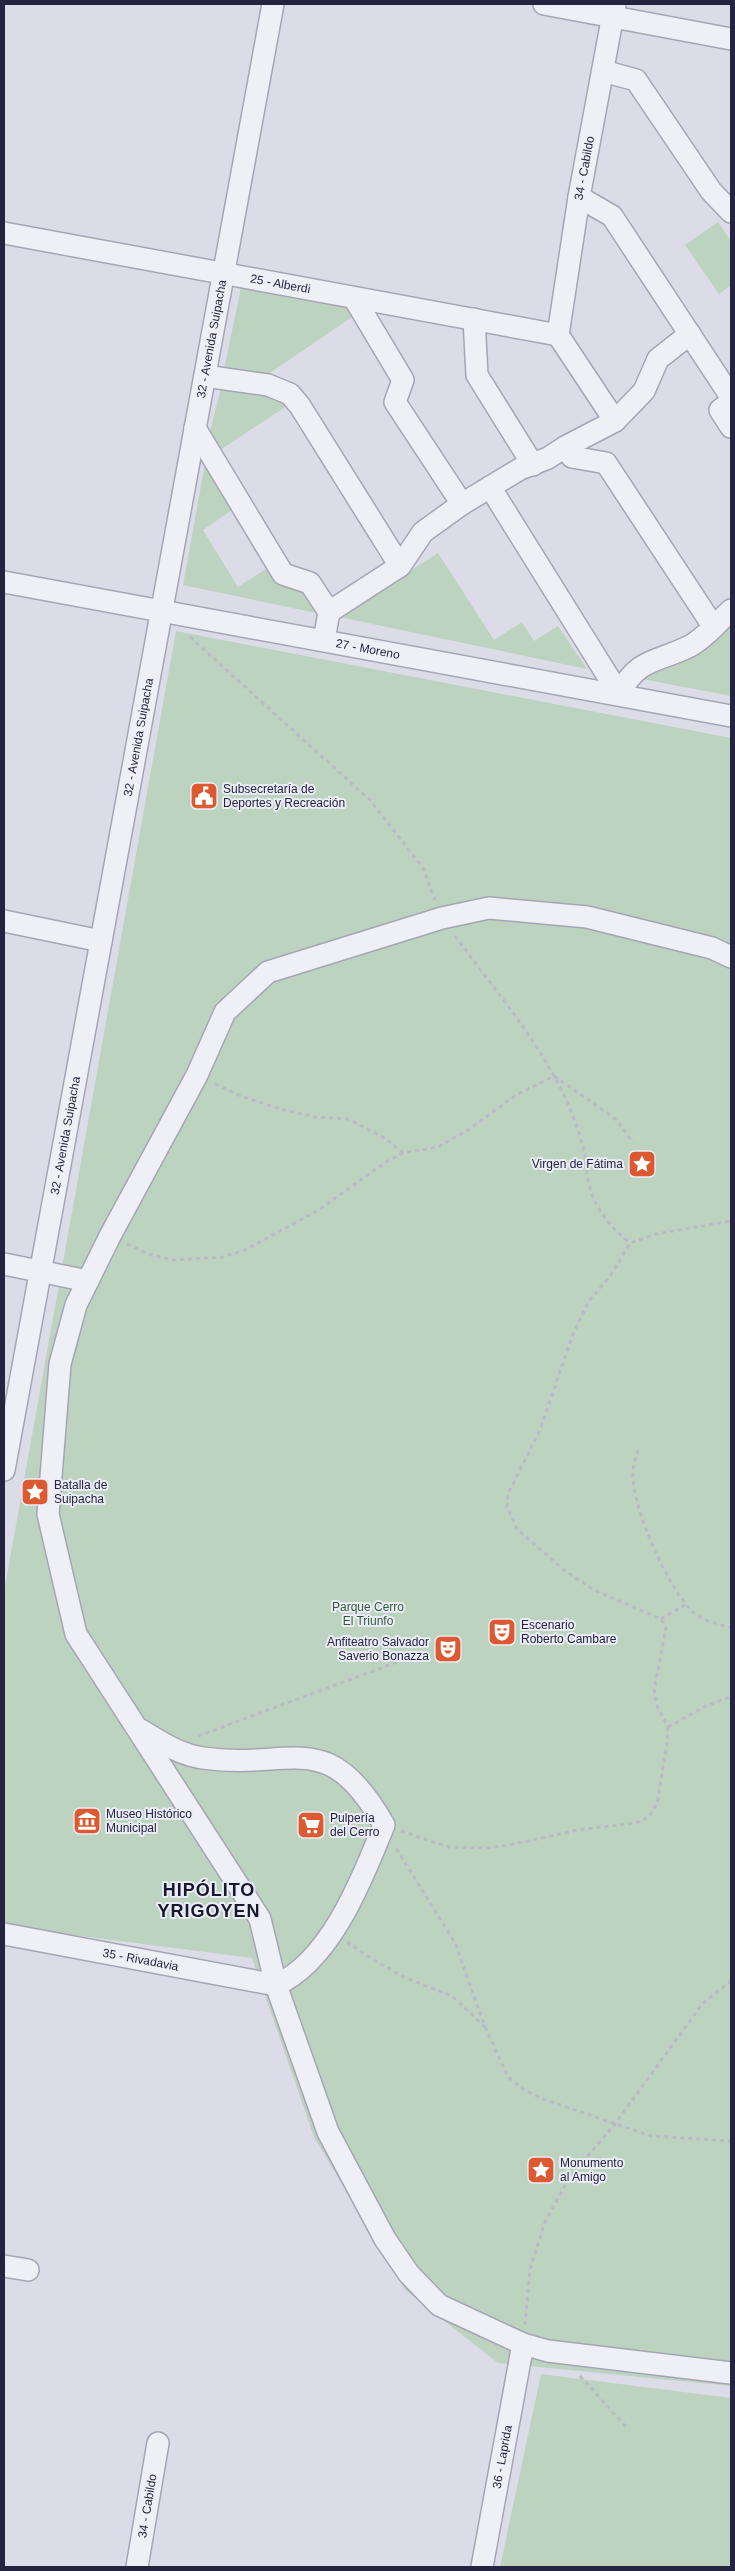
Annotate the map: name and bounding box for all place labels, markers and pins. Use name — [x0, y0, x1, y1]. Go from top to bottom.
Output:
public building icon: Subsecretaría de Deportes y Recreación — [189, 781, 219, 811]
place label: Subsecretaría de Deportes y Recreación — [223, 782, 345, 810]
place icon: Virgen de Fátima — [627, 1149, 657, 1179]
place label: Virgen de Fátima — [532, 1157, 623, 1171]
place icon: Batalla de Suipacha — [20, 1477, 50, 1507]
place label: Batalla de Suipacha — [54, 1478, 108, 1506]
theatre icon: Escenario Roberto Cambare — [487, 1617, 517, 1647]
place label: Escenario Roberto Cambare — [521, 1618, 617, 1646]
theatre icon: Anfiteatro Salvador Saverio Bonazza — [433, 1634, 463, 1664]
place label: Anfiteatro Salvador Saverio Bonazza — [327, 1635, 429, 1663]
museum icon: Museo Histórico Municipal — [72, 1806, 102, 1836]
place label: Museo Histórico Municipal — [106, 1807, 192, 1835]
supermarket icon: Pulpería del Cerro — [296, 1810, 326, 1840]
place label: Pulpería del Cerro — [330, 1811, 380, 1839]
place icon: Monumento al Amigo — [526, 2155, 556, 2185]
place label: Monumento al Amigo — [560, 2156, 624, 2184]

